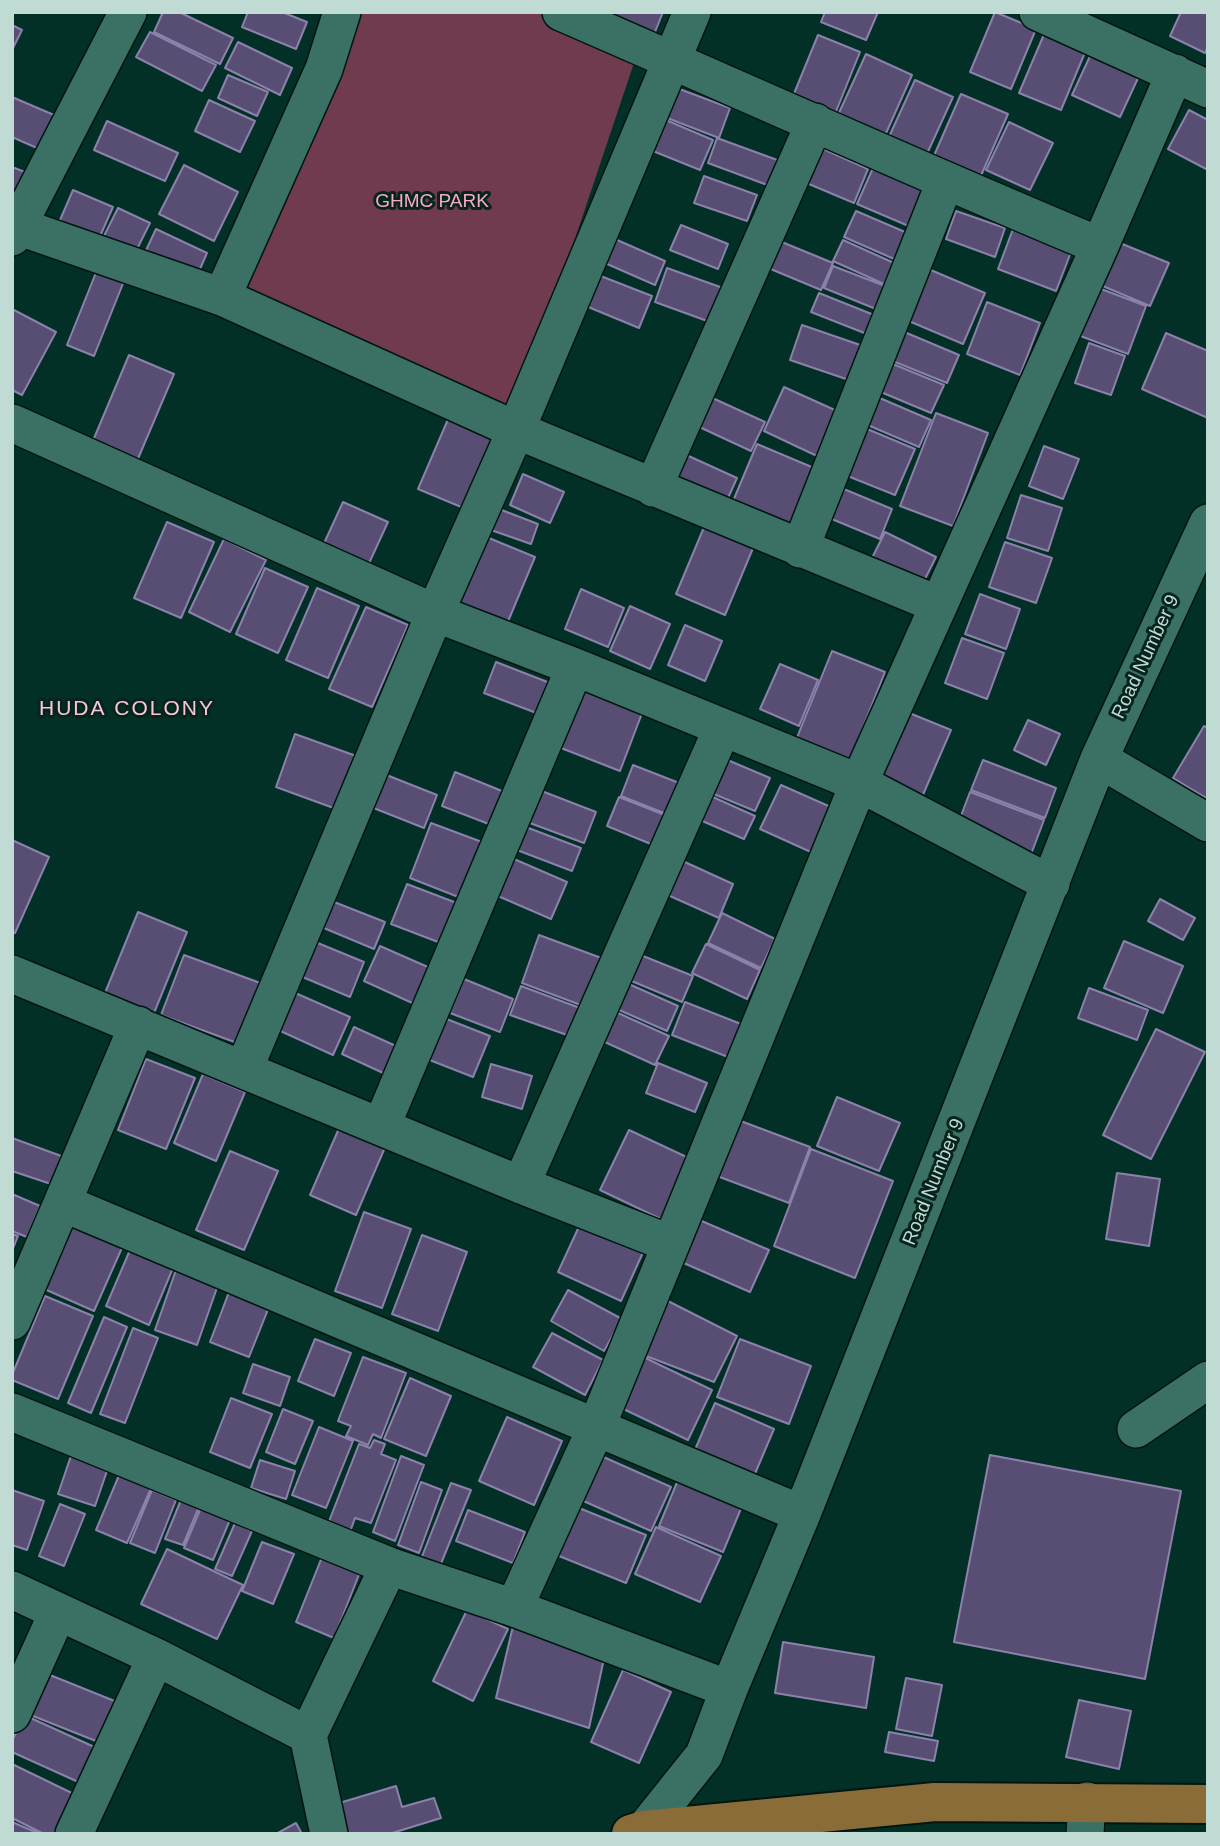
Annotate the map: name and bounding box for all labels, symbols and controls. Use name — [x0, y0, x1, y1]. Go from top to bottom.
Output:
park label: GHMC PARK — [375, 191, 489, 213]
street label: Road Number 9 — [1107, 591, 1185, 723]
district label: HUDA COLONY — [40, 696, 214, 722]
street label: Road Number 9 — [898, 1116, 970, 1248]

